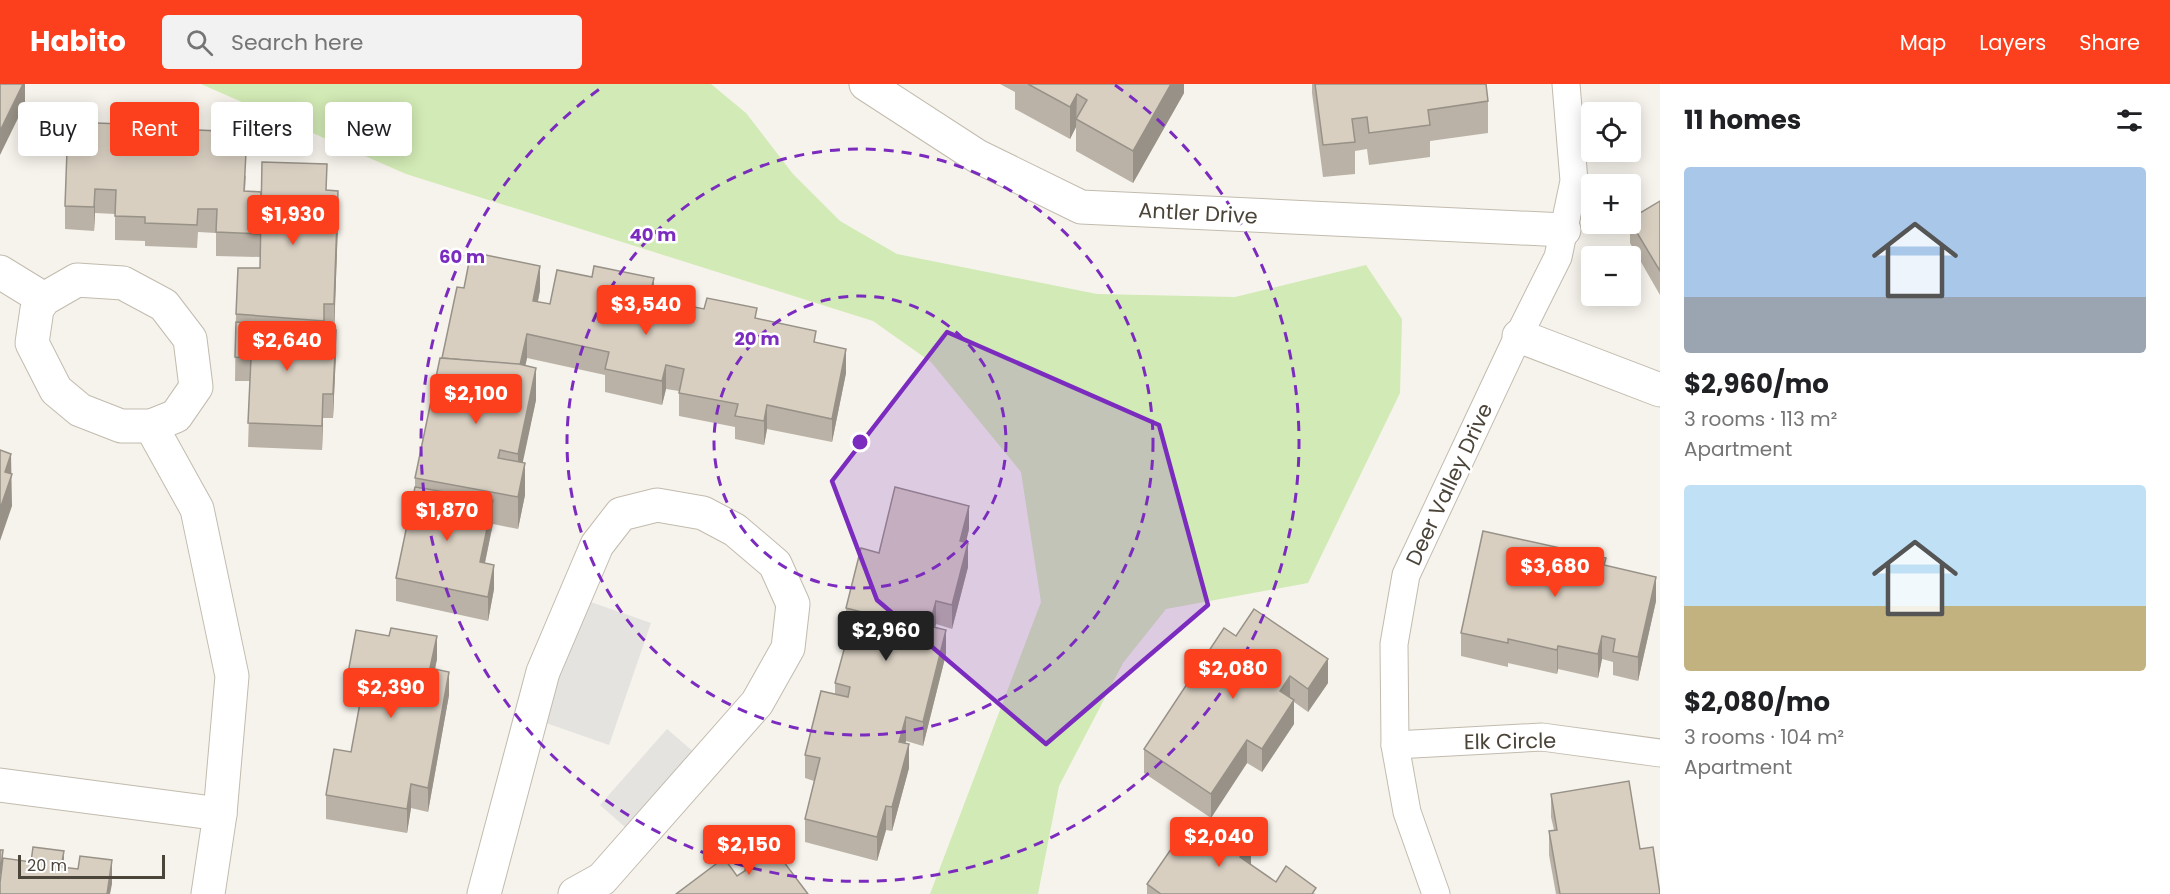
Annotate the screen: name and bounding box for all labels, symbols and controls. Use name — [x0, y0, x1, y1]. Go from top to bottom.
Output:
search box — [162, 15, 582, 69]
text: Habito — [30, 22, 126, 61]
icon: search — [183, 26, 216, 59]
text: Search here — [231, 27, 363, 58]
text: Map — [1900, 28, 1946, 57]
text: Layers — [1979, 28, 2046, 57]
text: Share — [2079, 28, 2140, 57]
chip: Buy — [18, 102, 98, 156]
chip: Rent — [110, 102, 199, 156]
chip: Filters — [211, 102, 313, 156]
chip: New — [325, 102, 412, 156]
map controls — [1581, 102, 1641, 306]
button: locate — [1581, 102, 1641, 162]
text: 11 homes — [1684, 102, 1801, 138]
icon: filters — [2113, 104, 2146, 137]
button: + — [1581, 174, 1641, 234]
pin: $1,930 — [244, 195, 342, 246]
street label: Antler Drive — [1138, 195, 1258, 231]
text: $1,930 — [261, 200, 325, 228]
icon: home — [1861, 206, 1969, 314]
text: 40 m — [630, 222, 676, 247]
text: 60 m — [439, 244, 485, 269]
button: − — [1581, 246, 1641, 306]
pin: $3,540 — [597, 285, 695, 336]
text: $3,540 — [611, 290, 681, 318]
pin: $2,640 — [238, 321, 336, 372]
text: $2,640 — [252, 326, 322, 354]
text: 20 m — [735, 326, 779, 351]
text: $2,960/mo — [1684, 366, 1829, 402]
pin: $2,100 — [427, 374, 525, 425]
text: $2,100 — [444, 379, 508, 407]
street label: Deer Valley Drive — [1399, 398, 1499, 570]
text: 3 rooms · 113 m² — [1684, 405, 1837, 433]
centre of rings — [850, 432, 870, 452]
text: Apartment — [1684, 435, 1792, 463]
pin: $1,870 — [398, 491, 496, 542]
text: $1,870 — [415, 496, 479, 524]
icon: home — [1861, 524, 1969, 632]
pin: $3,680 — [1506, 547, 1604, 598]
text: $3,680 — [1520, 552, 1590, 580]
pin: $2,960 — [837, 611, 935, 662]
text: $2,960 — [852, 616, 920, 644]
pin: $2,080 — [1184, 649, 1282, 700]
text: $2,080 — [1198, 654, 1268, 682]
pin: $2,390 — [342, 668, 440, 719]
text: $2,390 — [357, 673, 425, 701]
text: $2,080/mo — [1684, 684, 1830, 720]
text: 3 rooms · 104 m² — [1684, 723, 1844, 751]
street label: Elk Circle — [1463, 726, 1557, 756]
text: Apartment — [1684, 753, 1792, 781]
pin: $2,040 — [1170, 817, 1268, 868]
text: $2,040 — [1184, 822, 1254, 850]
pin: $2,150 — [700, 825, 798, 876]
text: $2,150 — [717, 830, 781, 858]
scale bar — [18, 852, 165, 880]
text: 20 m — [27, 854, 67, 877]

